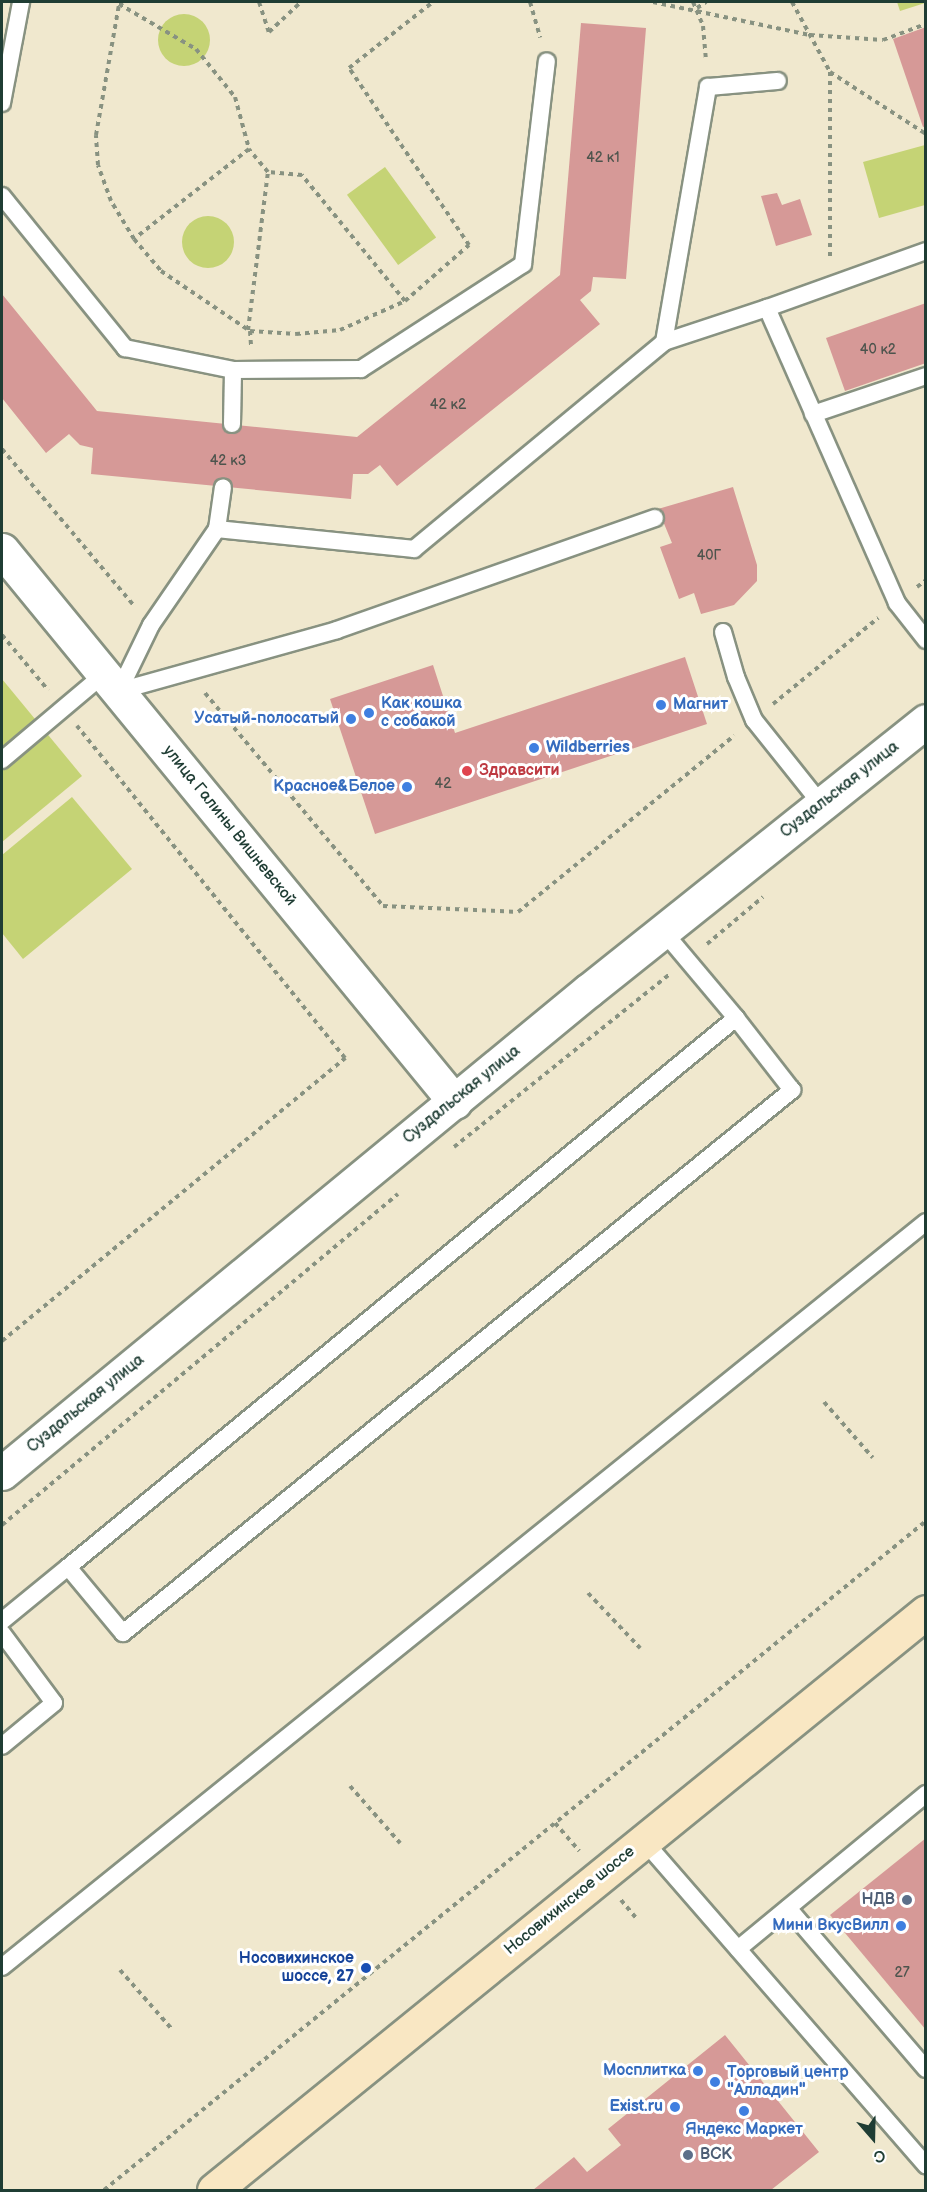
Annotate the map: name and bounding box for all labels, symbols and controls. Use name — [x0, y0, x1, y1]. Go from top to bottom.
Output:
house number: 42 к1 — [586, 150, 620, 166]
house number: 40 к2 — [860, 342, 896, 358]
house number: 42 к2 — [430, 397, 466, 413]
house number: 42 к3 — [210, 453, 246, 469]
house number: 40Г — [697, 548, 721, 564]
place label: Как кошка с собакой — [381, 694, 462, 732]
place label: Магнит — [673, 695, 728, 715]
marker: Магнит — [654, 698, 668, 712]
marker: Как кошка с собакой — [362, 706, 376, 720]
place label: Усатый-полосатый — [194, 709, 339, 729]
marker: Усатый-полосатый — [344, 712, 358, 726]
place label: Wildberries — [546, 738, 630, 758]
street label: Суздальская улица — [777, 738, 903, 842]
marker: Wildberries — [527, 741, 541, 755]
street label: улица Галины Вишневской — [158, 742, 300, 910]
place label: Здравсити — [479, 761, 560, 781]
marker: Здравсити — [460, 764, 474, 778]
house number: 42 — [435, 776, 451, 792]
place label: Красное&Белое — [273, 777, 395, 797]
marker: Красное&Белое — [400, 780, 414, 794]
street label: Суздальская улица — [400, 1042, 524, 1148]
street label: Суздальская улица — [24, 1351, 148, 1457]
street label: Носовихинское шоссе — [501, 1843, 639, 1959]
place label: НДВ — [861, 1890, 895, 1910]
marker: НДВ — [900, 1893, 914, 1907]
place label: Мини ВкусВилл — [772, 1916, 889, 1936]
marker: Мини ВкусВилл — [894, 1919, 908, 1933]
place label: Носовихинское шоссе, 27 — [239, 1949, 354, 1987]
marker: Носовихинское шоссе, 27 — [359, 1961, 373, 1975]
house number: 27 — [894, 1965, 910, 1981]
place label: Мосплитка — [603, 2061, 686, 2081]
place label: Торговый центр "Алладин" — [727, 2063, 849, 2101]
marker: Мосплитка — [691, 2064, 705, 2078]
marker: Торговый центр "Алладин" — [708, 2075, 722, 2089]
place label: Exist.ru — [610, 2097, 663, 2117]
marker: Exist.ru — [668, 2100, 682, 2114]
marker: Яндекс Маркет — [737, 2104, 751, 2118]
north arrow — [843, 2108, 903, 2168]
place label: Яндекс Маркет — [685, 2120, 803, 2140]
place label: ВСК — [700, 2145, 732, 2165]
text: С — [871, 2145, 888, 2166]
marker: ВСК — [681, 2148, 695, 2162]

